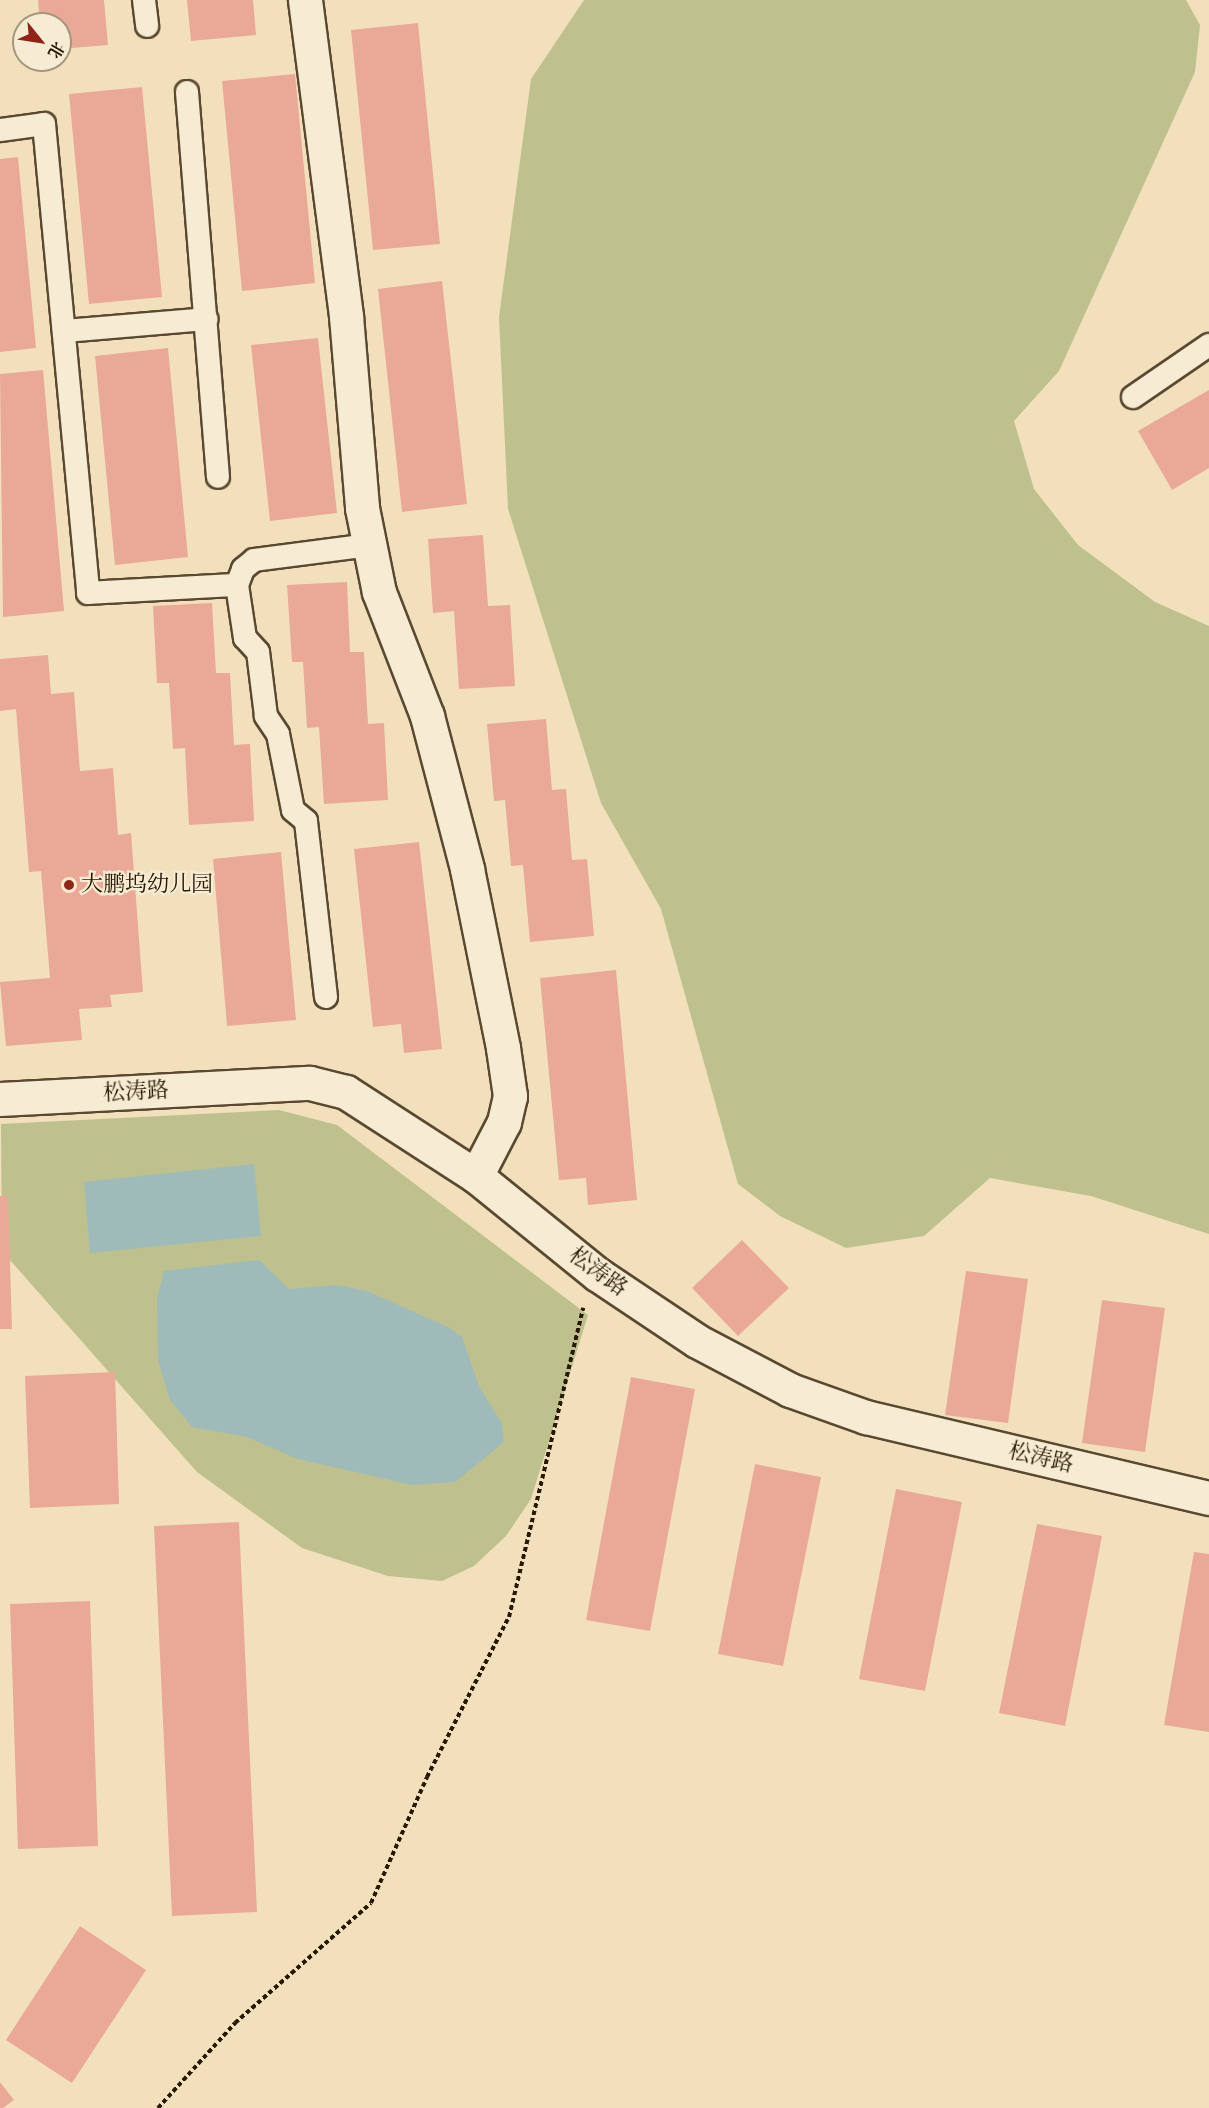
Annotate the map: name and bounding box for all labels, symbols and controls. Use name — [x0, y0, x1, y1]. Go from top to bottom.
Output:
north arrow — [12, 12, 72, 72]
text: 北 — [43, 38, 69, 62]
place label: 大鹏坞幼儿园 — [81, 872, 213, 898]
marker: 大鹏坞幼儿园 — [62, 878, 76, 892]
street label: 松涛路 — [102, 1077, 170, 1107]
street label: 松涛路 — [564, 1242, 632, 1302]
street label: 松涛路 — [1006, 1438, 1076, 1478]

